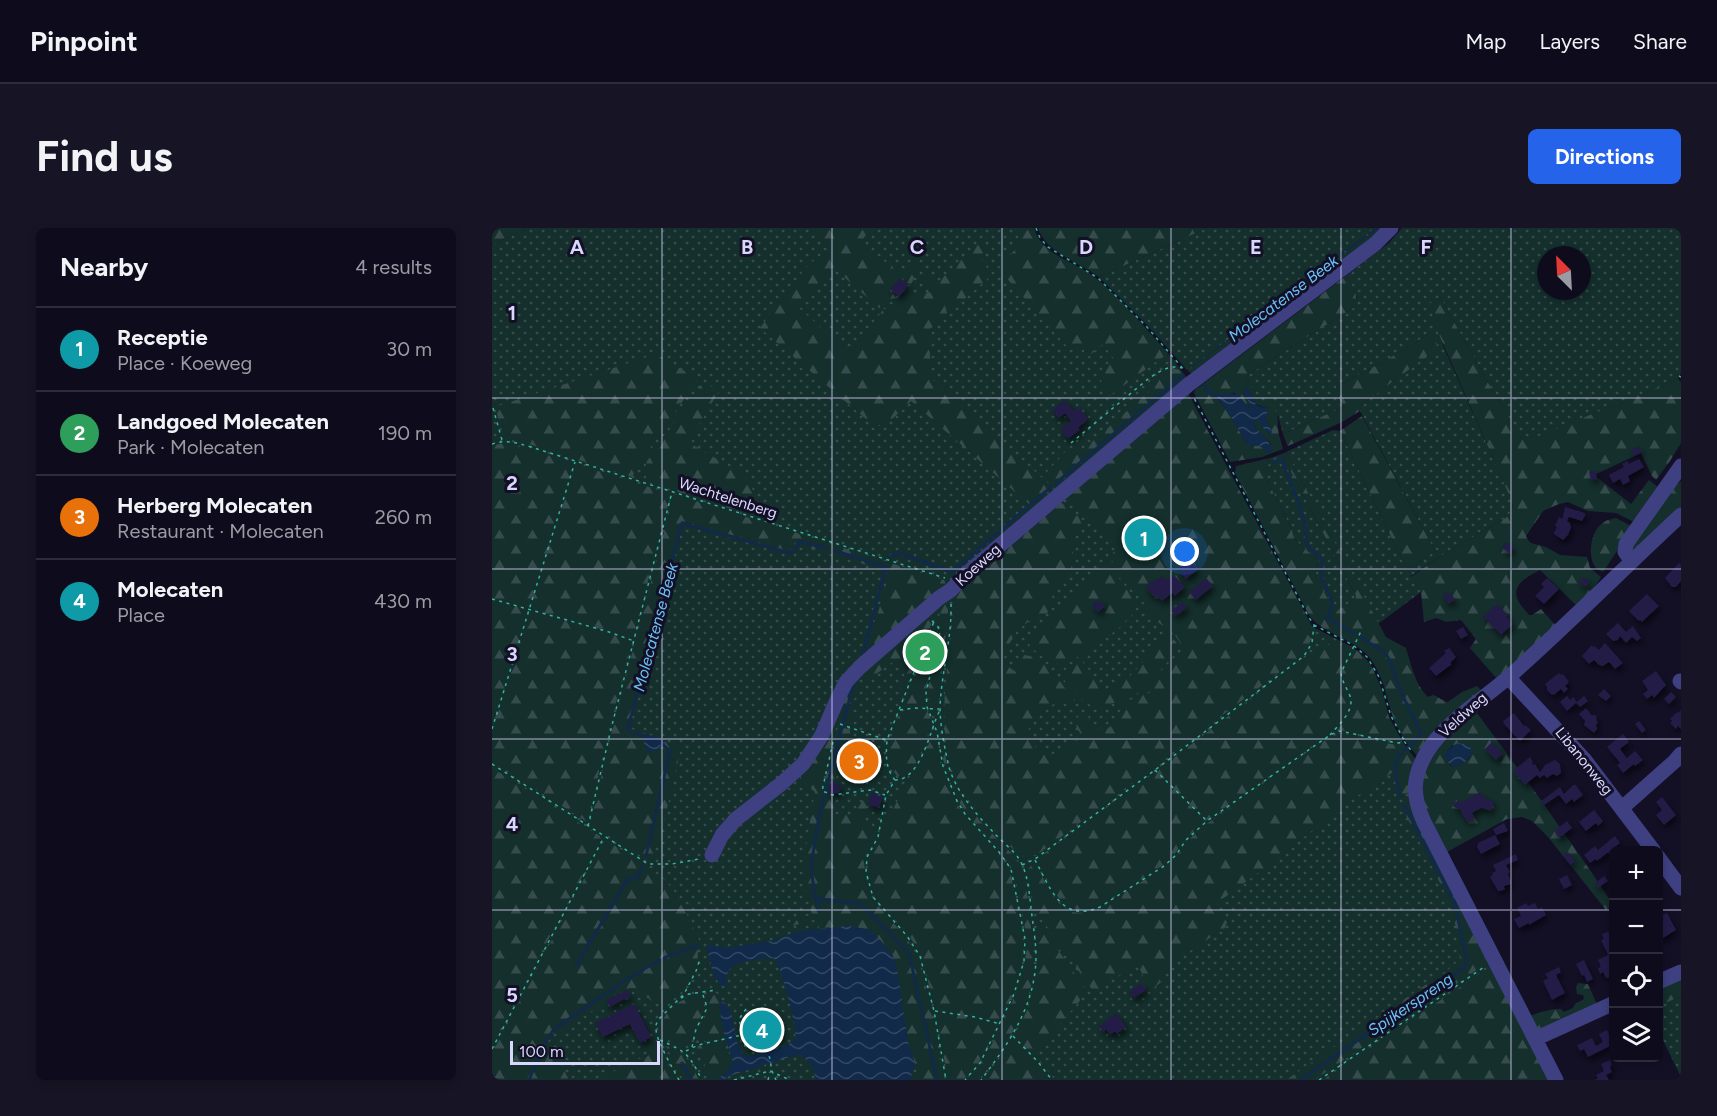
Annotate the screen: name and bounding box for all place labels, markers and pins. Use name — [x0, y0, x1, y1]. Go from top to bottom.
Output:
pin: 1 — [1124, 516, 1164, 560]
pin: 2 — [906, 630, 944, 674]
pin: 3 — [840, 738, 878, 784]
pin: 4 — [742, 1008, 782, 1052]

